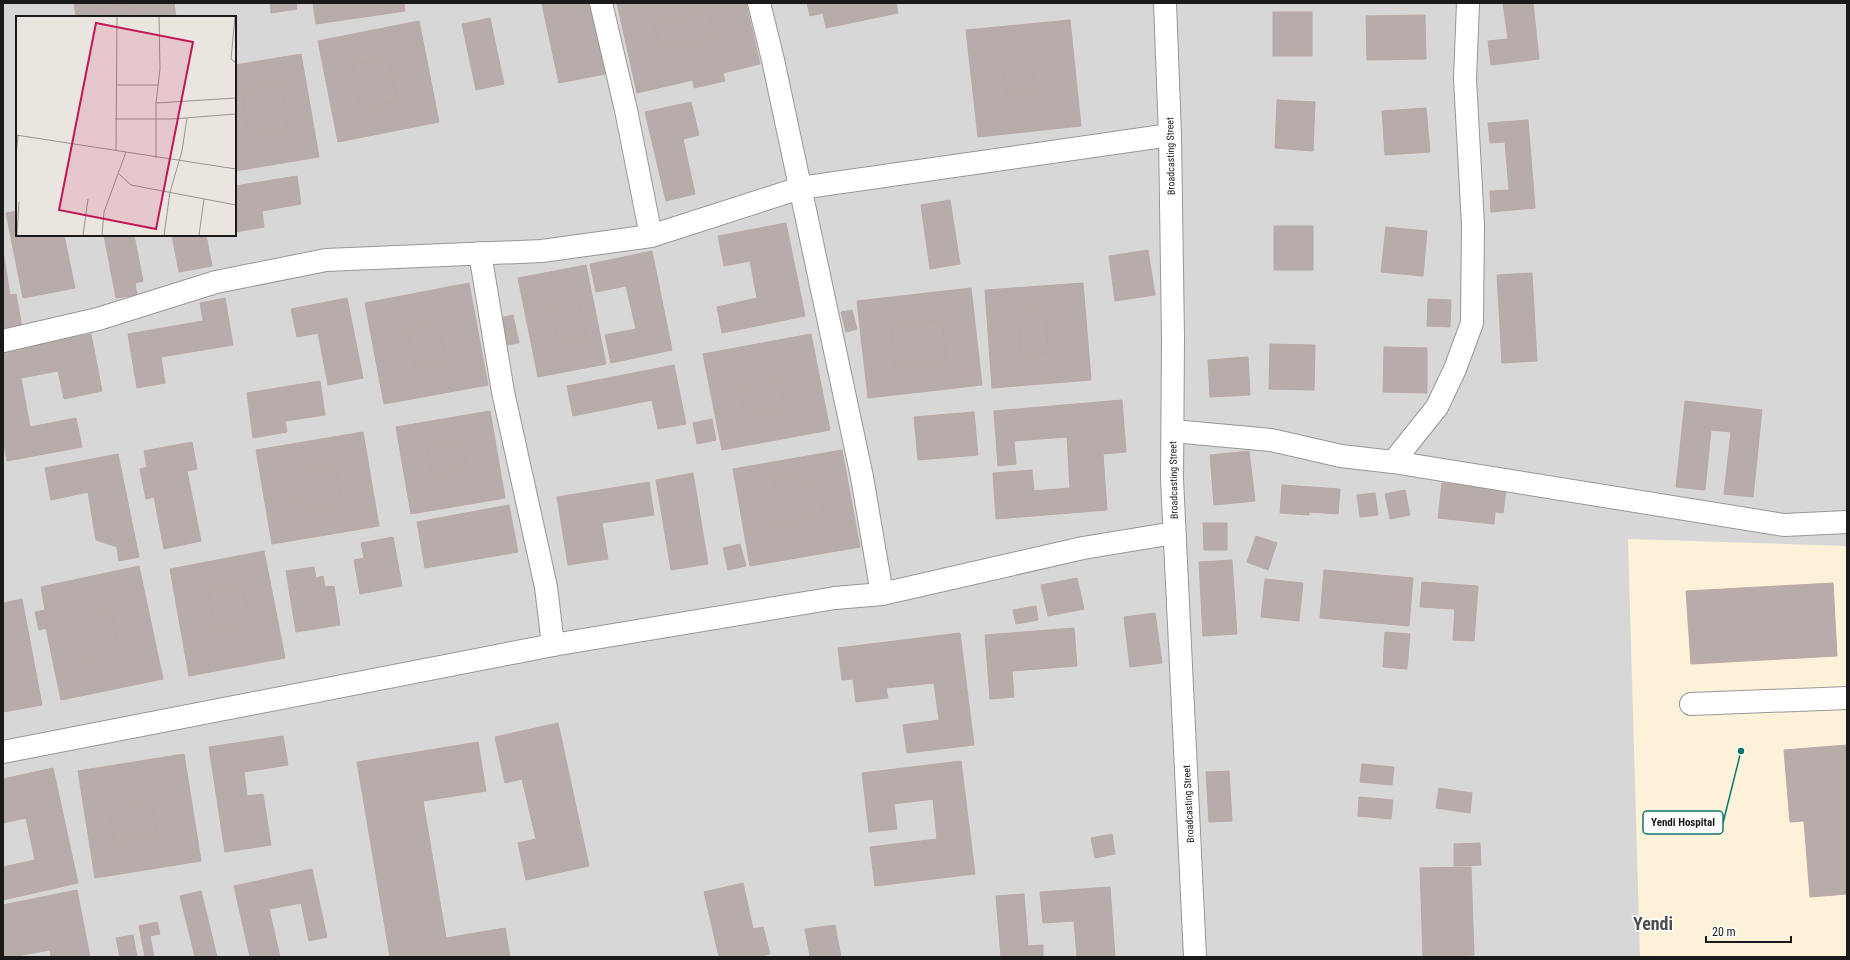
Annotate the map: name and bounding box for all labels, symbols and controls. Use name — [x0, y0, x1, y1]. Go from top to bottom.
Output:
inset map — [16, 16, 236, 236]
street label: Broadcasting Street — [1164, 117, 1177, 195]
street label: Broadcasting Street — [1167, 441, 1180, 519]
street label: Broadcasting Street — [1181, 765, 1196, 843]
callout: Yendi Hospital — [1643, 811, 1723, 834]
text: Yendi Hospital — [1651, 816, 1715, 829]
district label: Yendi — [1633, 913, 1673, 934]
scale bar — [1706, 918, 1791, 944]
text: 20 m — [1712, 925, 1736, 939]

